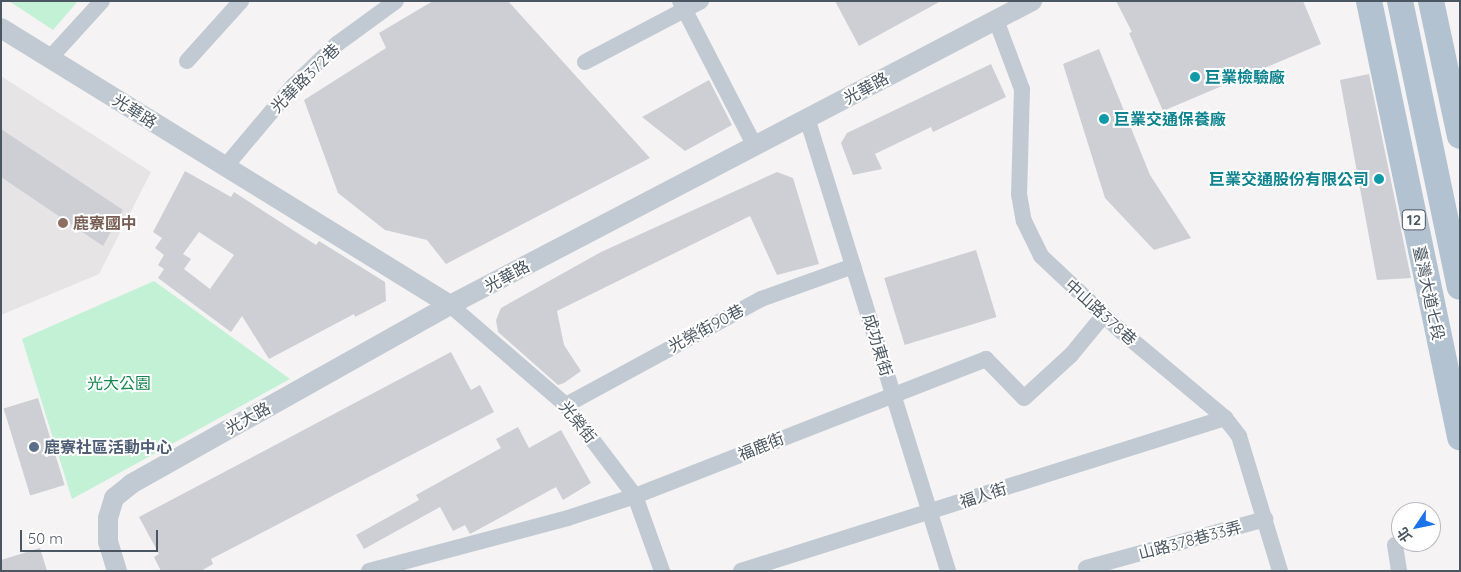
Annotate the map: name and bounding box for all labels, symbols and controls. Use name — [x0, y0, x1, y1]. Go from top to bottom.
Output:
street label: 光華路372巷 — [267, 40, 343, 116]
place label: 巨業檢驗廠 — [1205, 67, 1285, 87]
street label: 光華路 — [840, 68, 892, 108]
marker: 巨業檢驗廠 — [1189, 71, 1201, 83]
street label: 光華路 — [110, 90, 160, 132]
place label: 巨業交通保養廠 — [1114, 109, 1226, 129]
marker: 巨業交通保養廠 — [1098, 113, 1110, 125]
place label: 巨業交通股份有限公司 — [1209, 169, 1369, 189]
marker: 巨業交通股份有限公司 — [1373, 173, 1385, 185]
road number: 12 — [1402, 208, 1426, 232]
place label: 鹿寮國中 — [73, 213, 137, 233]
marker: 鹿寮國中 — [57, 217, 69, 229]
street label: 臺灣大道七段 — [1410, 244, 1448, 342]
street label: 光華路 — [481, 256, 533, 296]
street label: 中山路378巷 — [1061, 275, 1141, 349]
street label: 光榮街90巷 — [665, 300, 747, 356]
street label: 成功東街 — [859, 312, 897, 378]
park label: 光大公園 — [87, 373, 151, 393]
street label: 光榮街 — [555, 397, 601, 447]
street label: 光大路 — [222, 398, 274, 438]
street label: 福鹿街 — [735, 428, 787, 464]
place label: 鹿寮社區活動中心 — [44, 437, 172, 457]
marker: 鹿寮社區活動中心 — [28, 441, 40, 453]
street label: 福人街 — [957, 478, 1009, 512]
north arrow — [1391, 502, 1441, 552]
street label: 山路378巷33弄 — [1136, 517, 1244, 563]
scale bar — [22, 520, 160, 552]
text: 北 — [1393, 524, 1416, 546]
text: 50 m — [28, 529, 63, 548]

